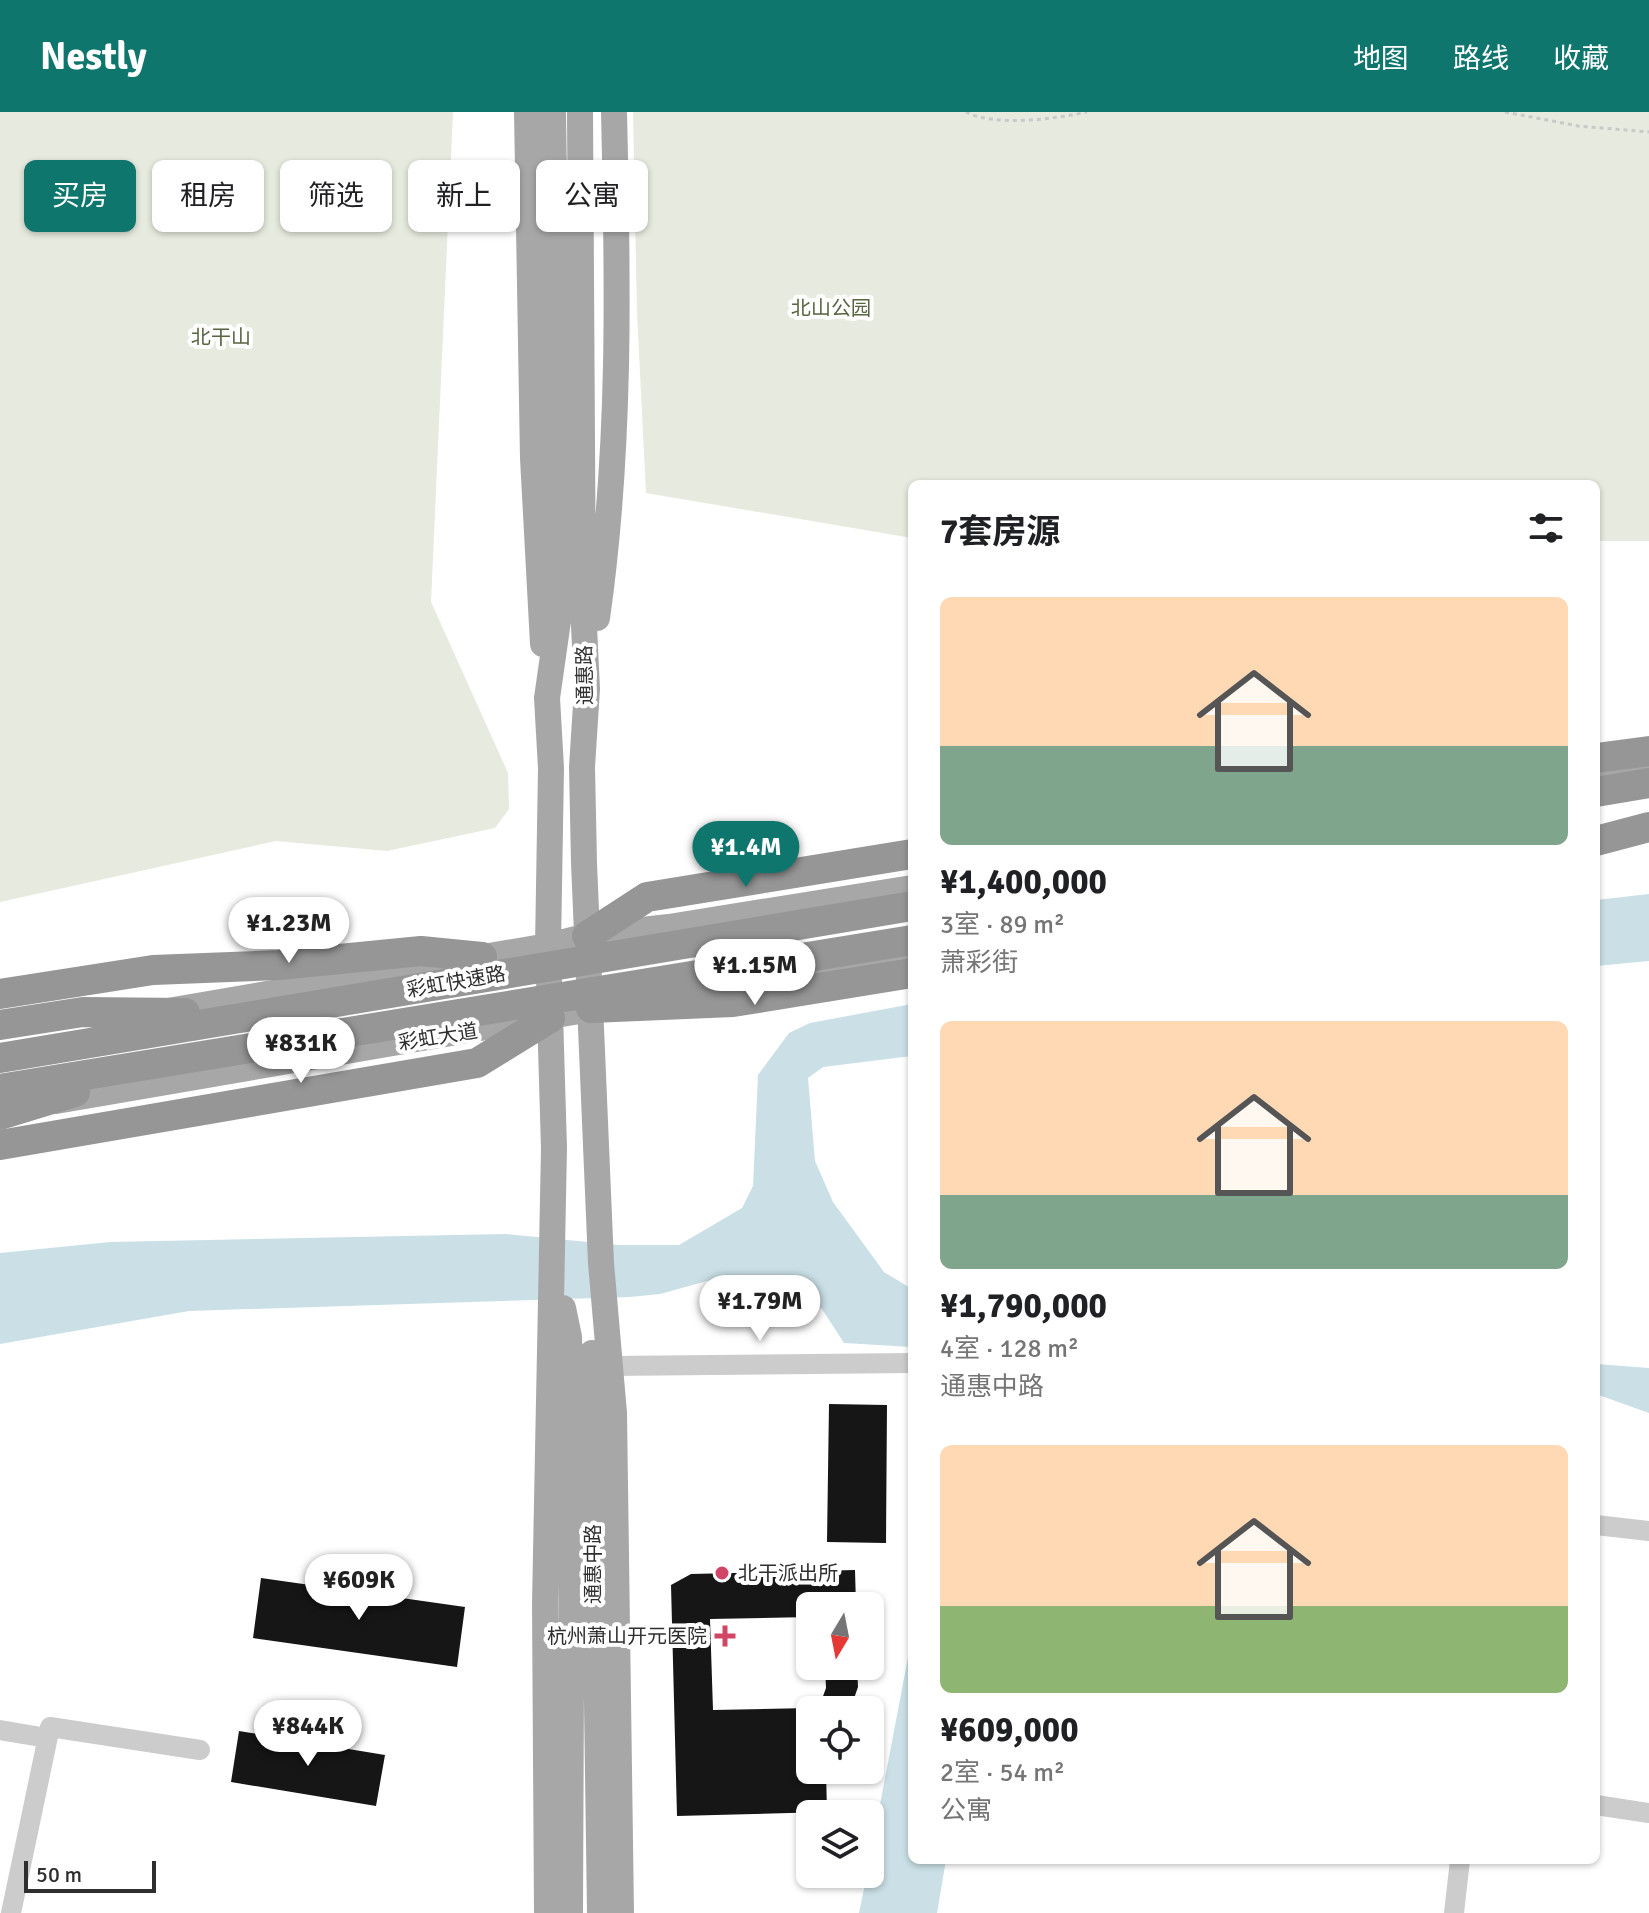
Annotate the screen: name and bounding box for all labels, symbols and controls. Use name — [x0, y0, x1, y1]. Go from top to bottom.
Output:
text: Nestly — [40, 33, 147, 80]
text: 地图 — [1353, 42, 1409, 76]
text: 路线 — [1453, 42, 1509, 76]
text: 收藏 — [1553, 42, 1609, 76]
chip: 买房 — [24, 160, 136, 232]
chip: 租房 — [152, 160, 264, 232]
chip: 筛选 — [280, 160, 392, 232]
chip: 新上 — [408, 160, 520, 232]
chip: 公寓 — [536, 160, 648, 232]
park label: 北山公园 — [791, 296, 871, 321]
park label: 北干山 — [191, 325, 251, 350]
icon: filters — [1524, 506, 1568, 550]
text: 7套房源 — [940, 511, 1060, 553]
street label: 通惠路 — [572, 645, 598, 705]
icon: home — [1182, 649, 1326, 793]
pin: ¥1.4M — [690, 821, 802, 889]
text: ¥1.4M — [710, 831, 782, 863]
text: ¥1,400,000 — [940, 861, 1107, 903]
pin: ¥1.23M — [224, 897, 354, 965]
text: ¥1.23M — [246, 907, 332, 939]
text: 3室 · 89 m² — [940, 909, 1065, 941]
pin: ¥1.15M — [690, 939, 820, 1007]
text: 萧彩街 — [940, 947, 1018, 979]
text: ¥1.15M — [712, 949, 798, 981]
street label: 彩虹快速路 — [405, 961, 507, 1003]
pin: ¥831K — [245, 1017, 357, 1085]
street label: 彩虹大道 — [397, 1018, 479, 1056]
text: ¥831K — [265, 1027, 337, 1059]
icon: home — [1182, 1073, 1326, 1217]
pin: ¥1.79M — [695, 1275, 825, 1343]
text: ¥1.79M — [717, 1285, 803, 1317]
text: ¥1,790,000 — [940, 1285, 1107, 1327]
text: 4室 · 128 m² — [940, 1333, 1079, 1365]
text: 通惠中路 — [940, 1371, 1044, 1403]
icon: home — [1182, 1497, 1326, 1641]
street label: 通惠中路 — [581, 1524, 606, 1604]
pin: ¥609K — [303, 1554, 415, 1622]
place label: 北干派出所 — [738, 1561, 838, 1586]
text: ¥609K — [323, 1564, 395, 1596]
marker: 北干派出所 — [713, 1564, 731, 1582]
north arrow — [796, 1592, 884, 1680]
map controls — [796, 1592, 884, 1888]
place label: 杭州萧山开元医院 — [547, 1624, 707, 1649]
marker: 杭州萧山开元医院 — [714, 1625, 736, 1647]
button: locate — [796, 1696, 884, 1784]
pin: ¥844K — [252, 1700, 364, 1768]
text: ¥609,000 — [940, 1709, 1079, 1751]
text: ¥844K — [272, 1710, 344, 1742]
text: 2室 · 54 m² — [940, 1757, 1065, 1789]
text: 公寓 — [940, 1795, 992, 1827]
button: layers — [796, 1800, 884, 1888]
scale bar — [24, 1857, 156, 1893]
text: 50 m — [36, 1861, 82, 1888]

